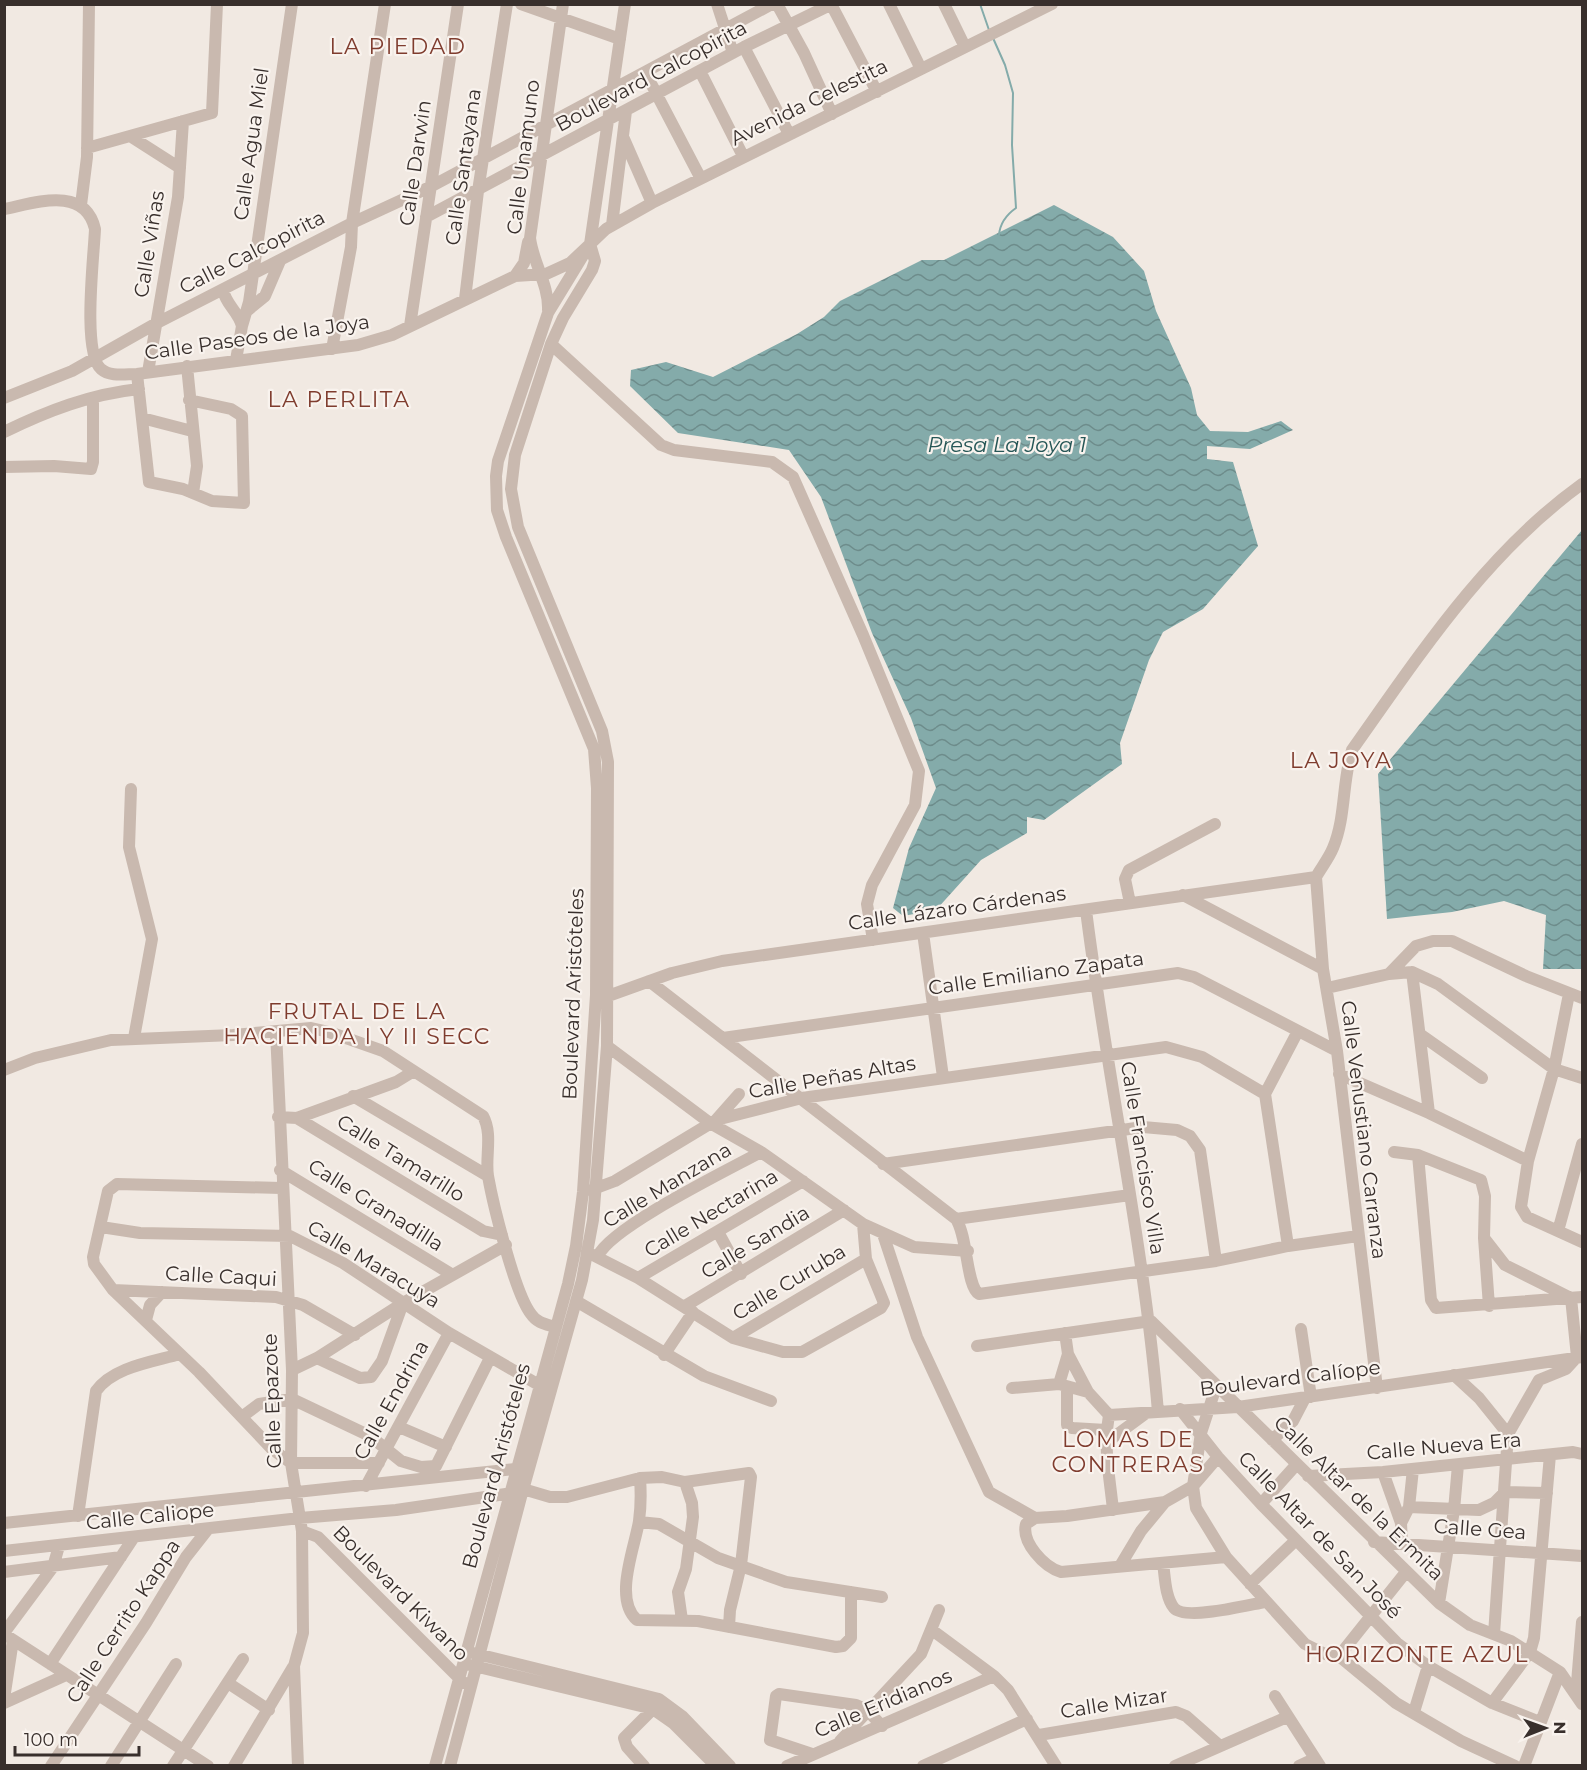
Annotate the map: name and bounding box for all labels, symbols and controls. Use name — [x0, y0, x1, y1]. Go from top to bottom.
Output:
street label: Boulevard Calcopirita — [551, 15, 751, 137]
district label: LA PIEDAD — [330, 33, 466, 60]
street label: Avenida Celestita — [727, 54, 891, 150]
street label: Calle Agua Miel — [228, 66, 274, 222]
street label: Calle Unamuno — [502, 78, 544, 236]
street label: Calle Santayana — [440, 87, 486, 247]
street label: Calle Darwin — [394, 98, 436, 228]
street label: Calle Viñas — [129, 189, 169, 299]
street label: Calle Calcopirita — [175, 205, 329, 299]
street label: Calle Paseos de la Joya — [143, 309, 371, 365]
district label: LA PERLITA — [268, 386, 410, 413]
water label: Presa La Joya 1 — [928, 432, 1087, 457]
district label: LA JOYA — [1290, 747, 1392, 774]
street label: Calle Lázaro Cárdenas — [847, 881, 1068, 935]
street label: Boulevard Aristóteles — [557, 888, 589, 1100]
street label: Calle Emiliano Zapata — [927, 946, 1145, 1000]
district label: FRUTAL DE LA HACIENDA I Y II SECC — [223, 998, 491, 1050]
street label: Calle Venustiano Carranza — [1336, 999, 1392, 1261]
street label: Calle Peñas Altas — [747, 1050, 918, 1104]
street label: Calle Francisco Villa — [1116, 1060, 1170, 1256]
street label: Calle Tamarillo — [333, 1109, 469, 1207]
street label: Calle Manzana — [598, 1137, 736, 1233]
street label: Calle Granadilla — [304, 1154, 448, 1256]
street label: Calle Nectarina — [640, 1164, 782, 1262]
street label: Calle Sandia — [696, 1200, 814, 1284]
street label: Calle Maracuya — [303, 1215, 445, 1313]
street label: Calle Curuba — [728, 1239, 850, 1325]
street label: Calle Caqui — [164, 1261, 278, 1291]
street label: Calle Epazote — [258, 1333, 286, 1469]
street label: Calle Endrina — [348, 1336, 434, 1464]
street label: Boulevard Calíope — [1198, 1355, 1382, 1401]
street label: Boulevard Aristóteles — [457, 1360, 535, 1571]
street label: Calle Altar de la Ermita — [1269, 1411, 1449, 1585]
district label: LOMAS DE CONTRERAS — [1051, 1426, 1205, 1478]
street label: Calle Nueva Era — [1366, 1427, 1522, 1465]
street label: Calle Altar de San José — [1233, 1446, 1407, 1624]
street label: Calle Caliope — [85, 1497, 215, 1535]
street label: Calle Gea — [1433, 1514, 1527, 1544]
street label: Boulevard Kiwano — [328, 1520, 474, 1666]
street label: Calle Cerrito Kappa — [61, 1534, 185, 1708]
district label: HORIZONTE AZUL — [1305, 1641, 1529, 1668]
street label: Calle Eridianos — [811, 1663, 956, 1743]
street label: Calle Mizar — [1059, 1683, 1169, 1723]
north arrow — [1515, 1698, 1575, 1758]
scale bar — [15, 1719, 140, 1757]
text: N — [1550, 1721, 1569, 1734]
text: 100 m — [24, 1729, 78, 1751]

